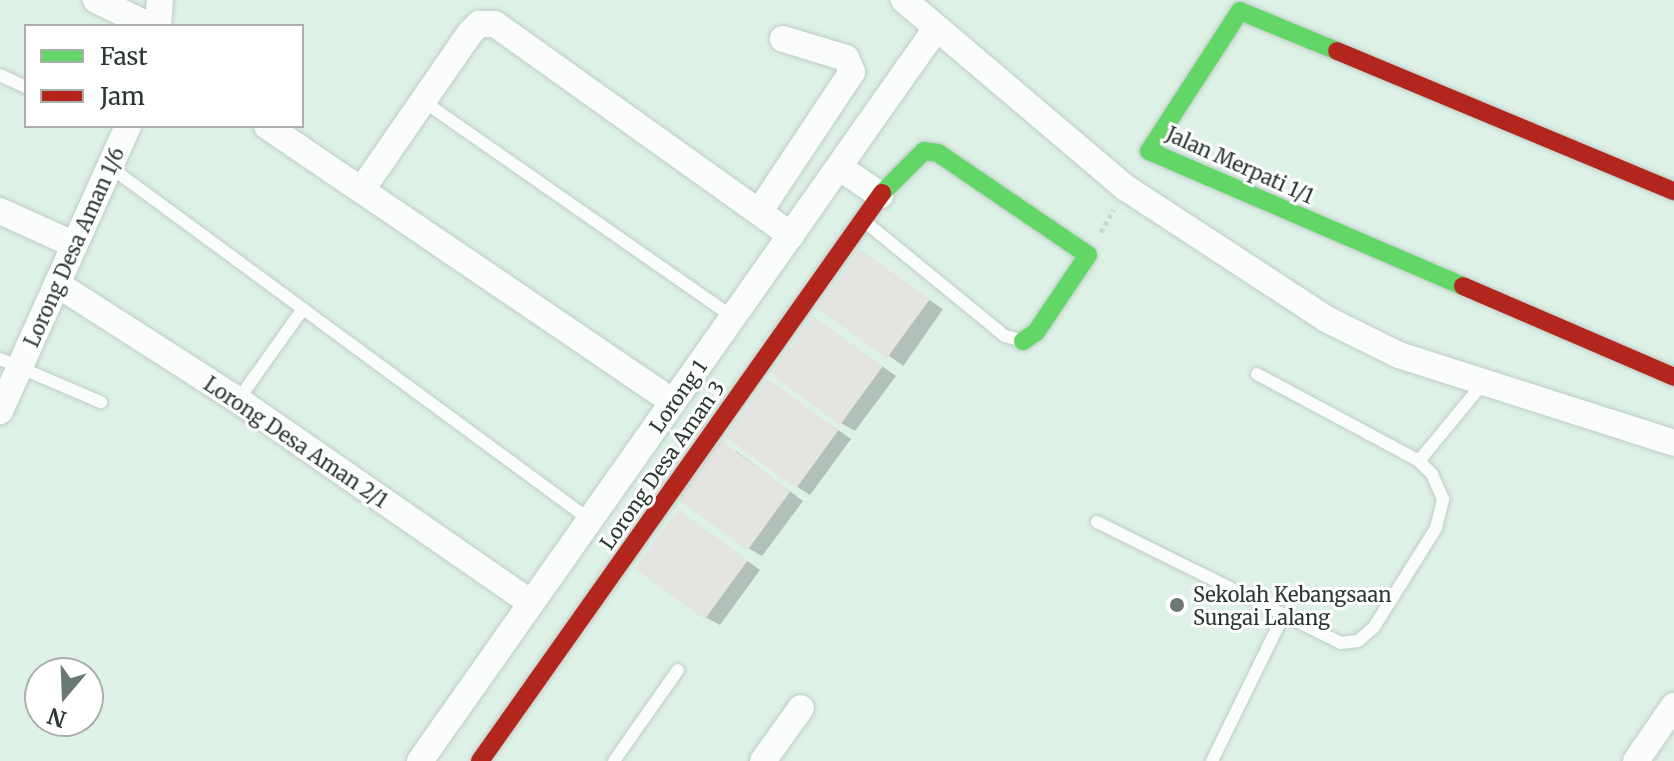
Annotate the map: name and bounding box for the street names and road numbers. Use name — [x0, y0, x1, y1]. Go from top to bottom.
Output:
street label: Jalan Merpati 1/1 — [1162, 122, 1318, 208]
street label: Lorong Desa Aman 1/6 — [19, 143, 129, 351]
street label: Lorong 1 — [644, 355, 712, 437]
street label: Lorong Desa Aman 2/1 — [200, 372, 392, 512]
street label: Lorong Desa Aman 3 — [595, 376, 729, 554]

